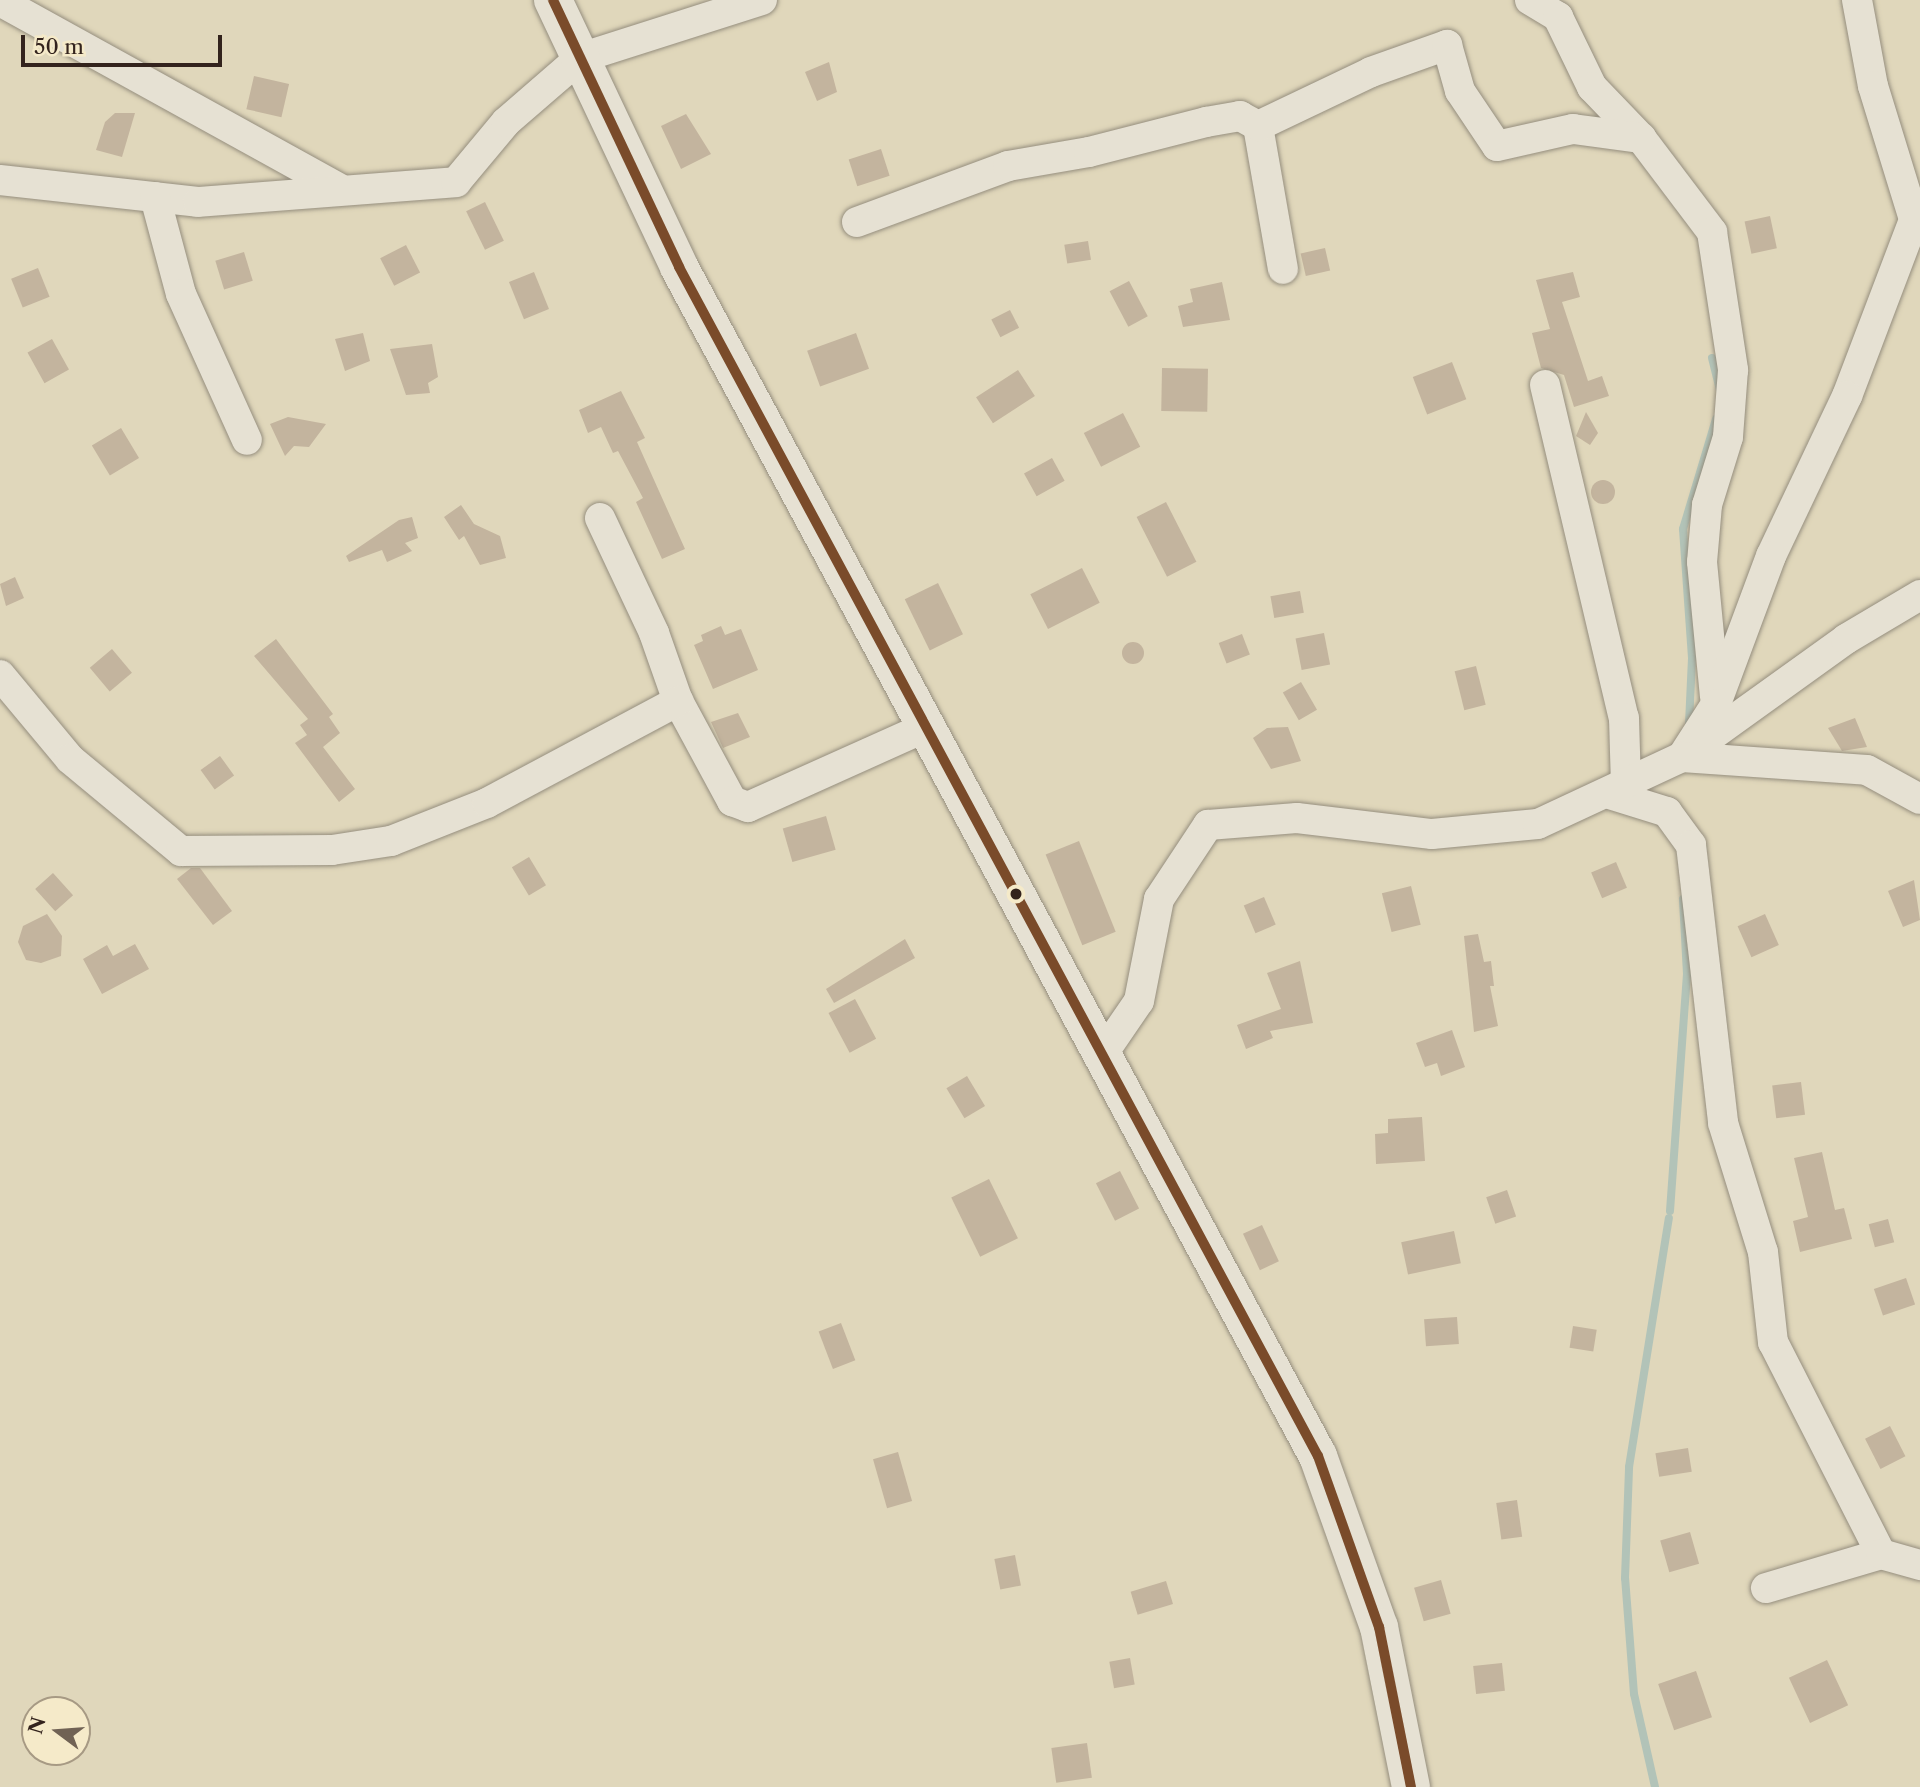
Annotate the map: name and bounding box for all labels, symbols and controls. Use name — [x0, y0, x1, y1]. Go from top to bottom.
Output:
scale bar — [24, 21, 226, 65]
text: 50 m — [34, 34, 84, 59]
unlabelled marker — [1009, 887, 1023, 901]
north arrow — [21, 1696, 91, 1766]
text: N — [24, 1715, 51, 1737]

